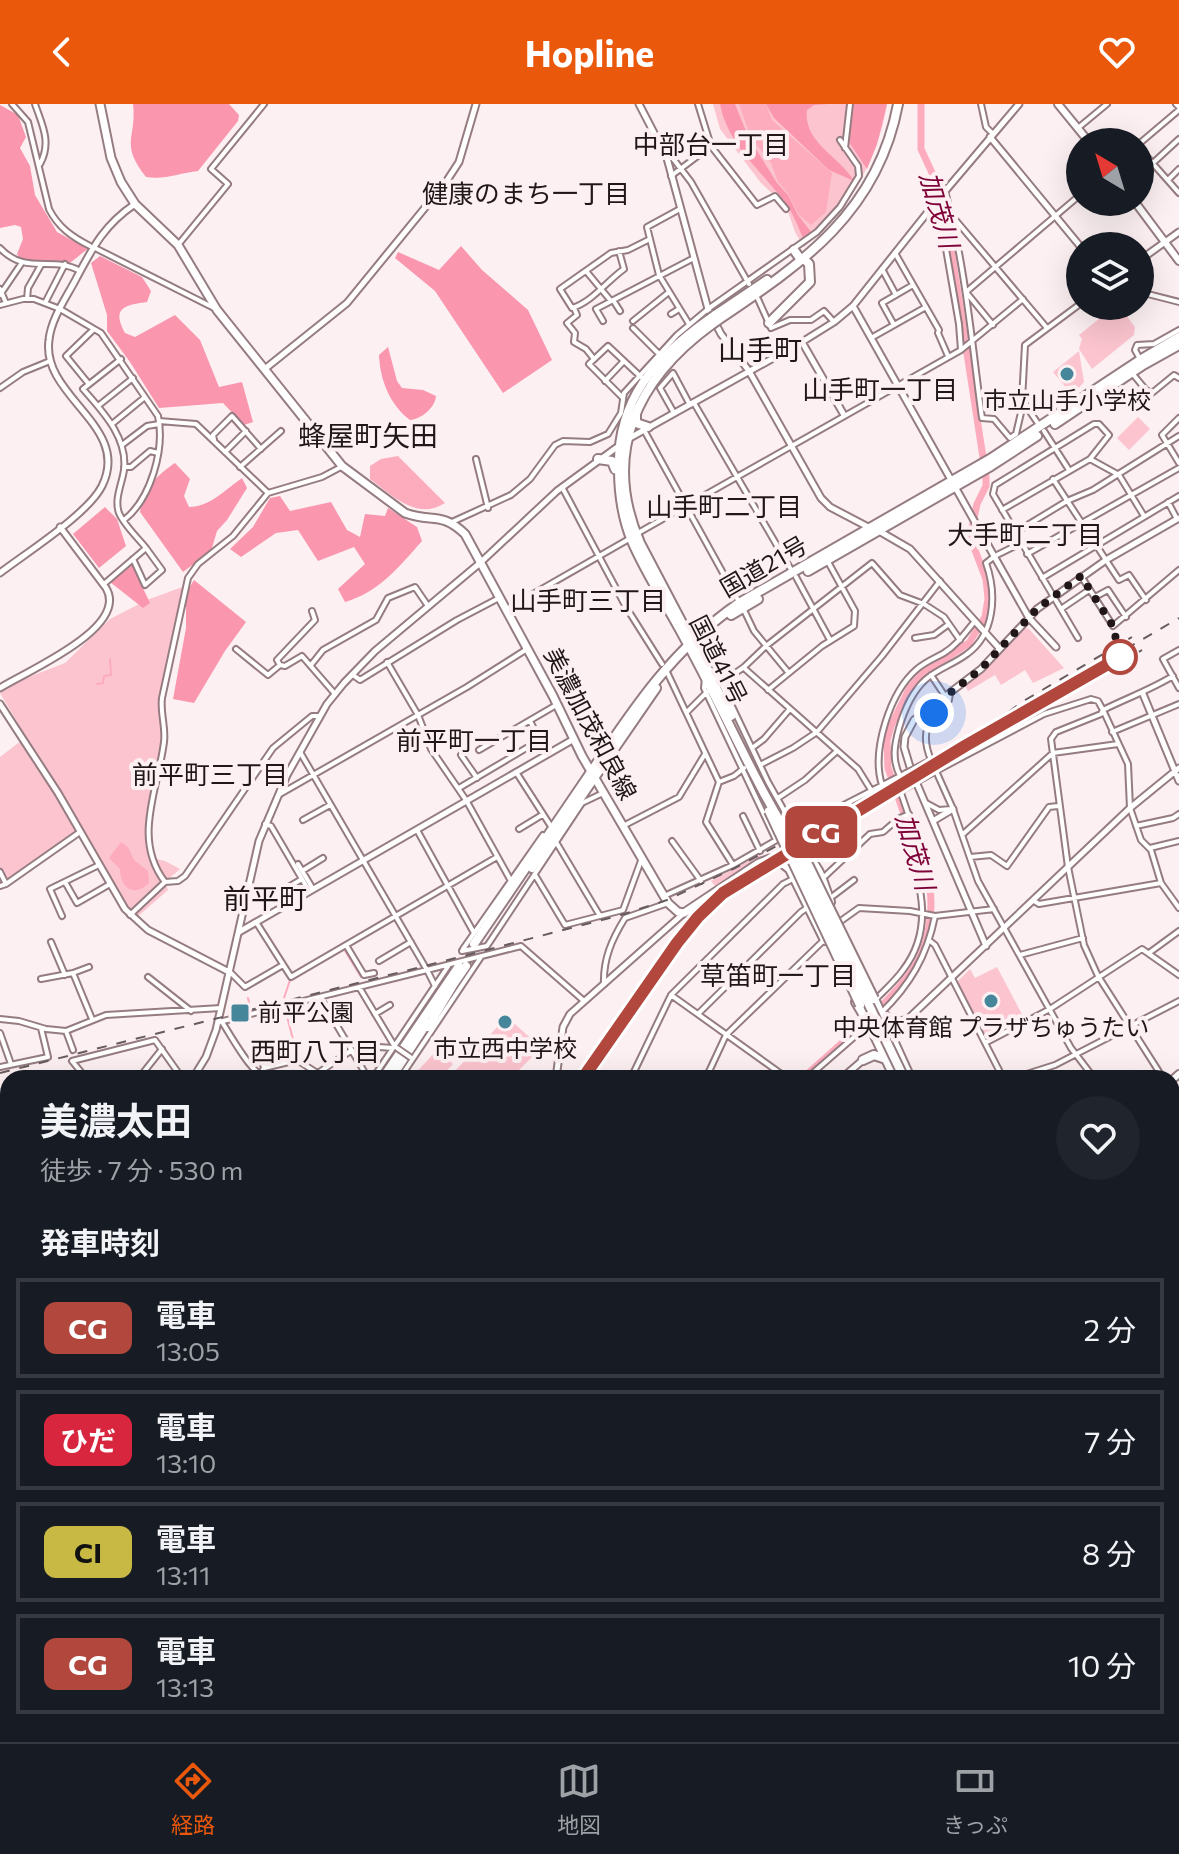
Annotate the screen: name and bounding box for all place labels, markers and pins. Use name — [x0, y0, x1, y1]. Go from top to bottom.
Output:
marker: 市立山手小学校 — [1058, 365, 1076, 383]
place label: 市立山手小学校 — [983, 385, 1151, 414]
unlabelled marker — [1103, 640, 1137, 674]
marker: 中央体育館 プラザちゅうたい — [982, 992, 1000, 1010]
place label: 前平公園 — [258, 997, 354, 1026]
marker: 前平公園 — [229, 1002, 251, 1024]
place label: 中央体育館 プラザちゅうたい — [833, 1012, 1149, 1041]
marker: 市立西中学校 — [496, 1013, 514, 1031]
place label: 市立西中学校 — [433, 1033, 577, 1062]

